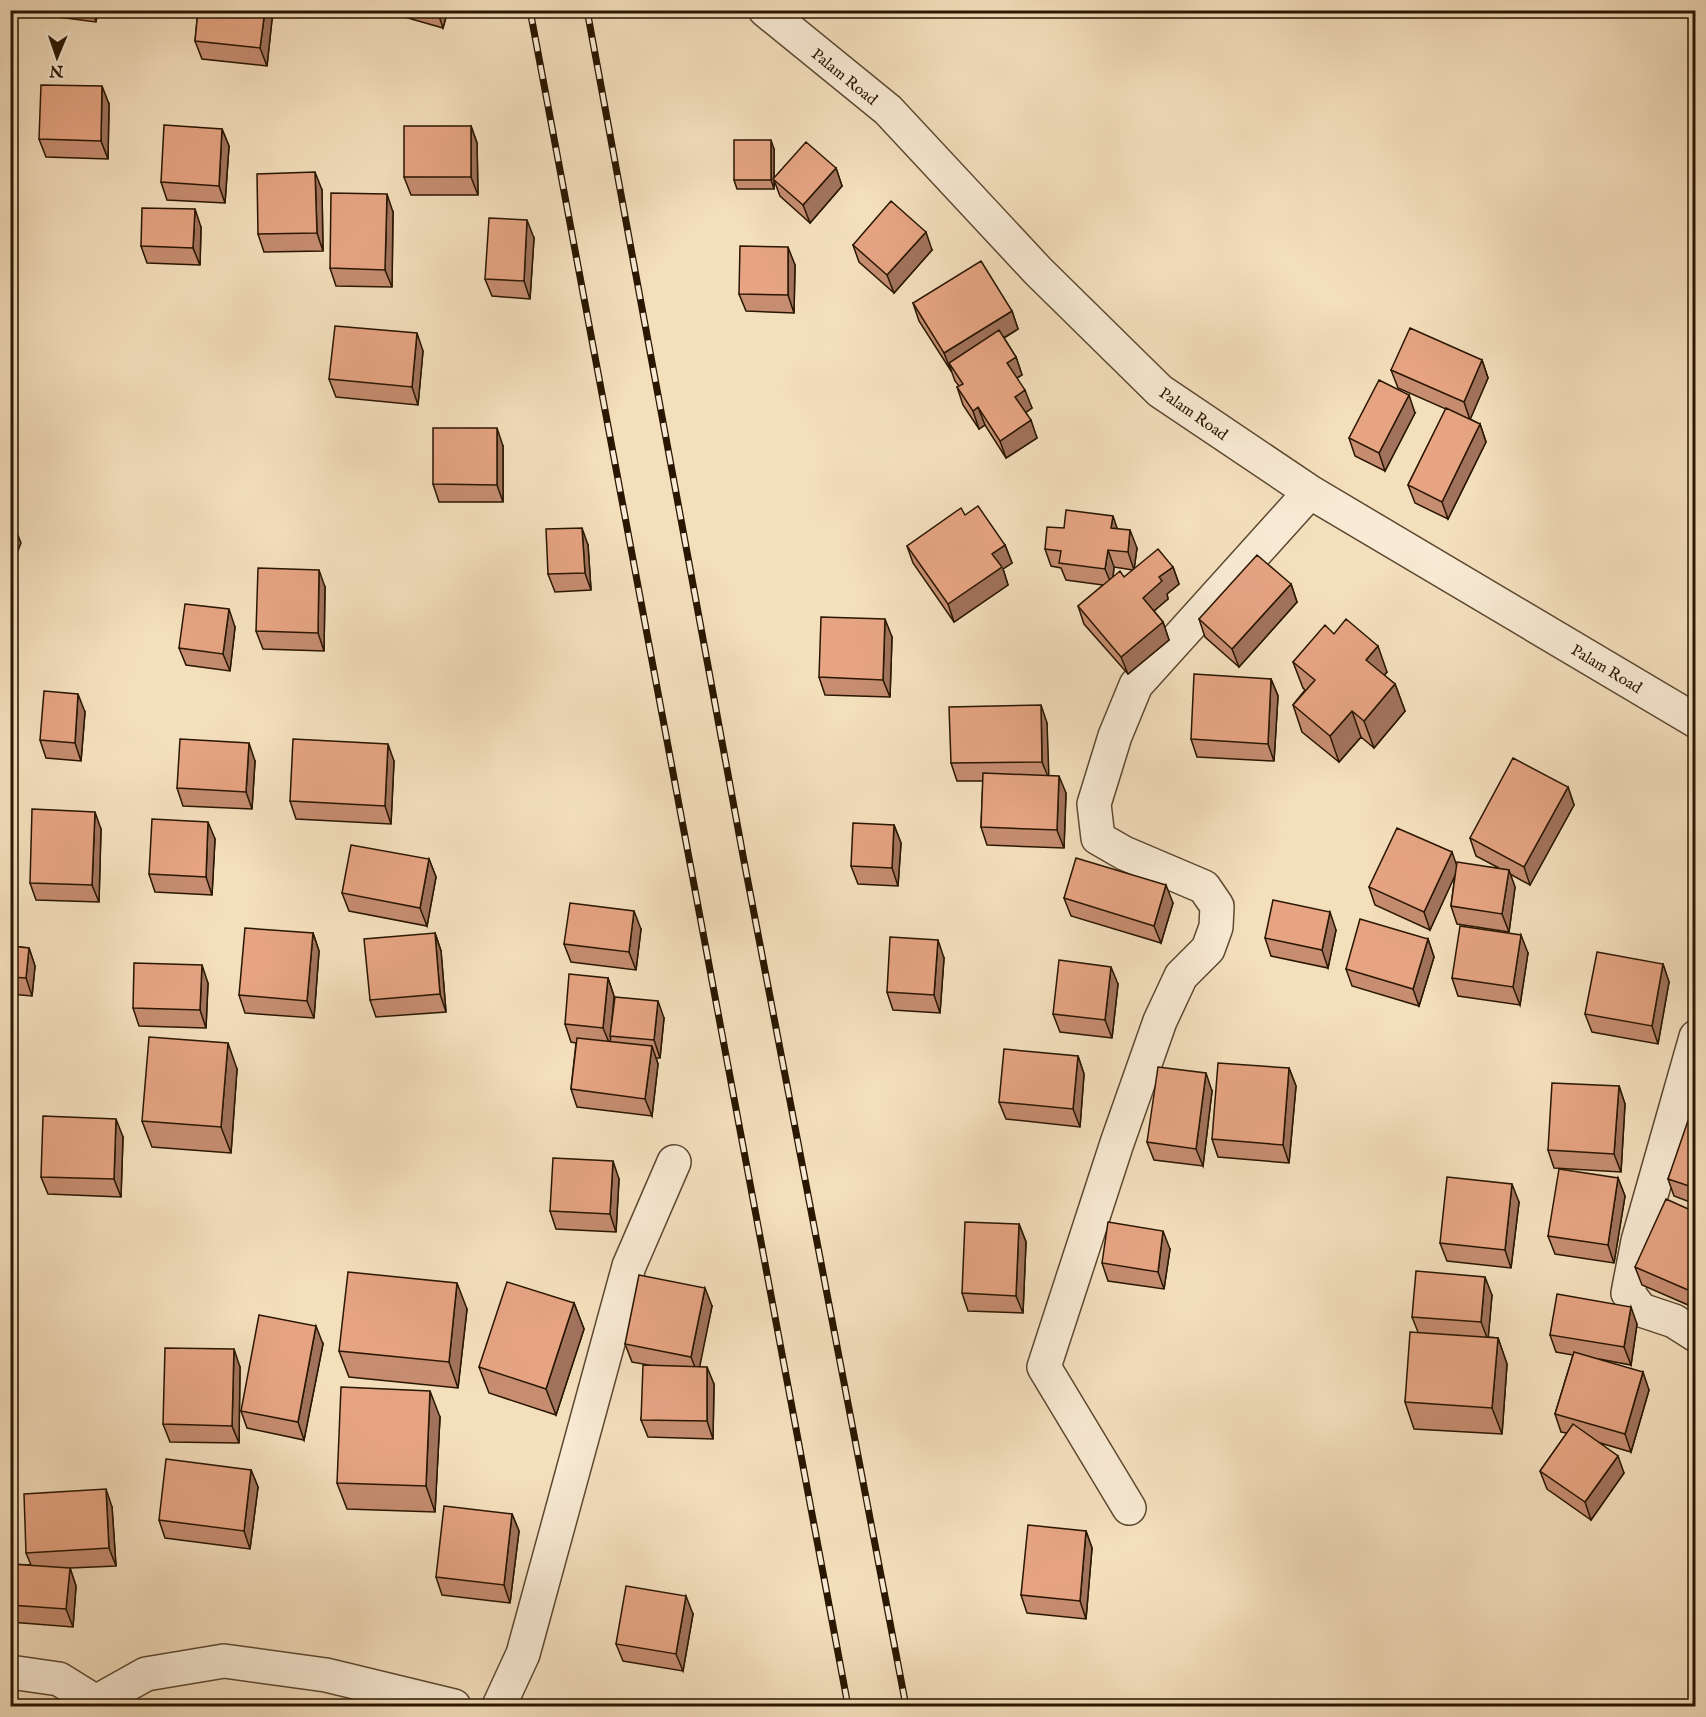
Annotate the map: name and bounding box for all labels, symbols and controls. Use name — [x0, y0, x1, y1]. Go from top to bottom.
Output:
north arrow — [27, 27, 87, 87]
street label: Palam Road — [807, 45, 881, 111]
text: N — [49, 60, 65, 80]
street label: Palam Road — [1155, 384, 1231, 446]
street label: Palam Road — [1567, 641, 1646, 699]

